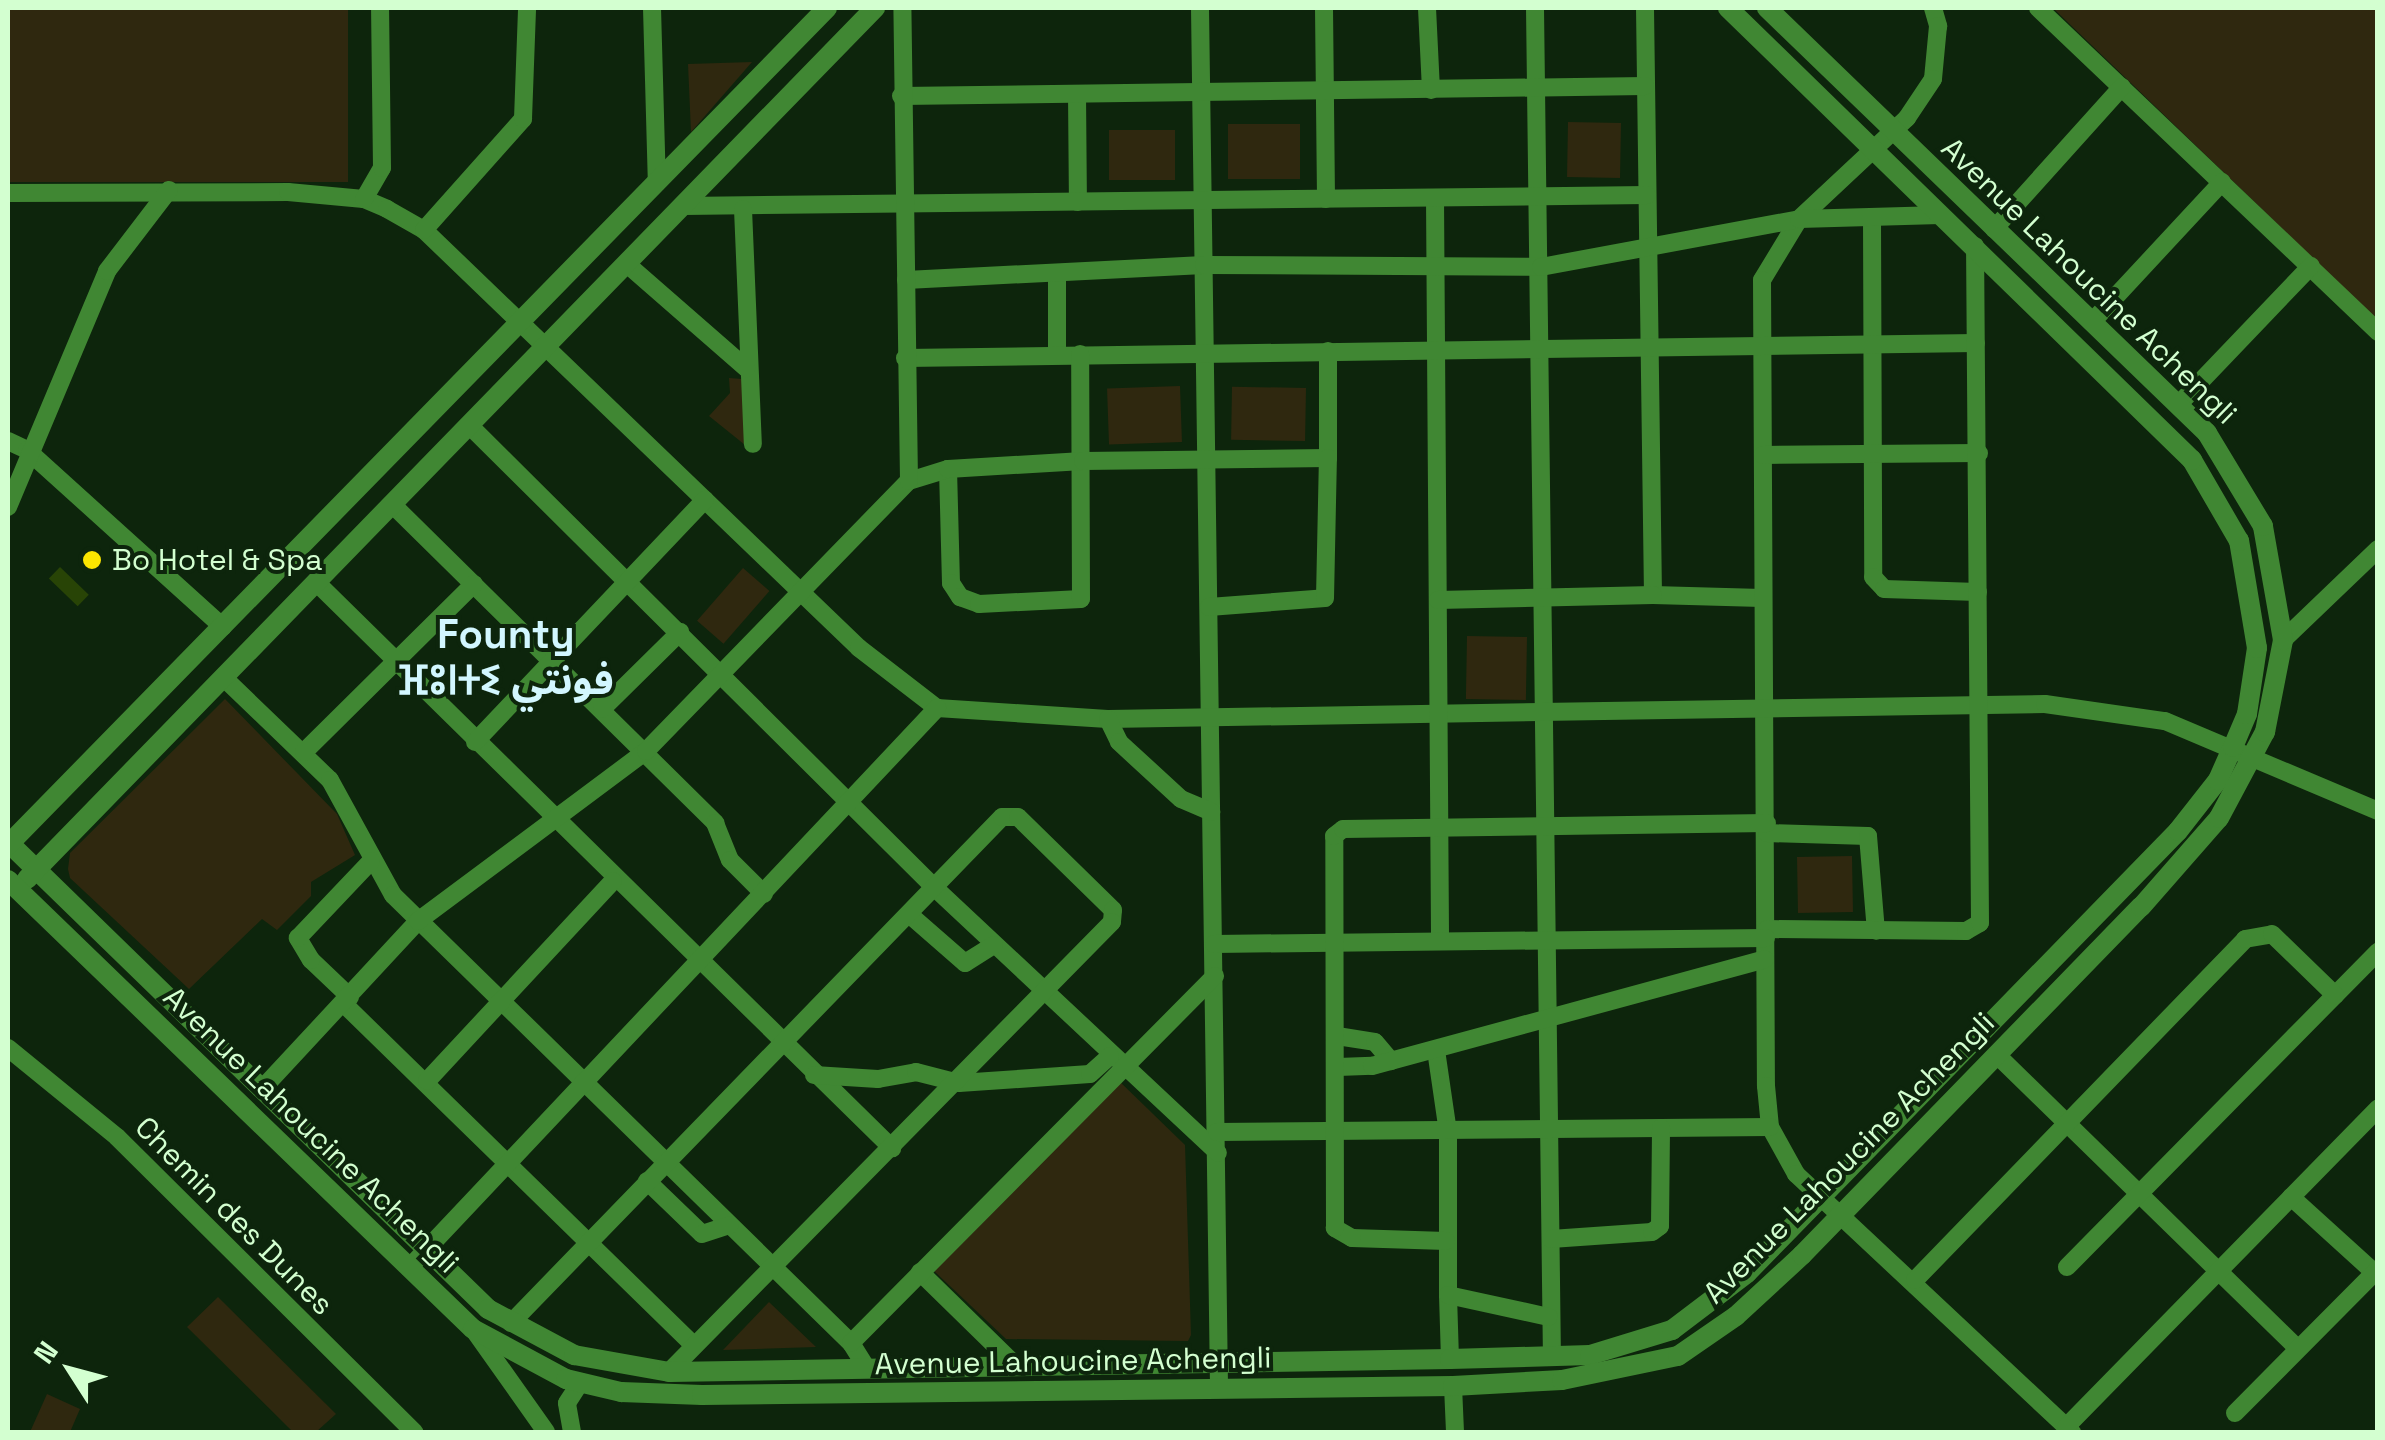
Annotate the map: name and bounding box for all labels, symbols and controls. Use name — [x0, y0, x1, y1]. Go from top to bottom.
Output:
street label: Avenue Lahoucine Achengli — [1934, 130, 2244, 432]
place label: Bo Hotel & Spa — [112, 542, 323, 578]
marker: Bo Hotel & Spa — [81, 549, 103, 571]
district label: Founty ⴼⵓⵏⵜⵉ فونتي — [398, 611, 614, 705]
street label: Avenue Lahoucine Achengli — [156, 979, 466, 1281]
street label: Avenue Lahoucine Achengli — [1696, 1005, 2002, 1311]
street label: Chemin des Dunes — [127, 1109, 341, 1323]
north arrow — [20, 1320, 120, 1420]
text: N — [26, 1334, 66, 1371]
street label: Avenue Lahoucine Achengli — [874, 1340, 1272, 1382]

